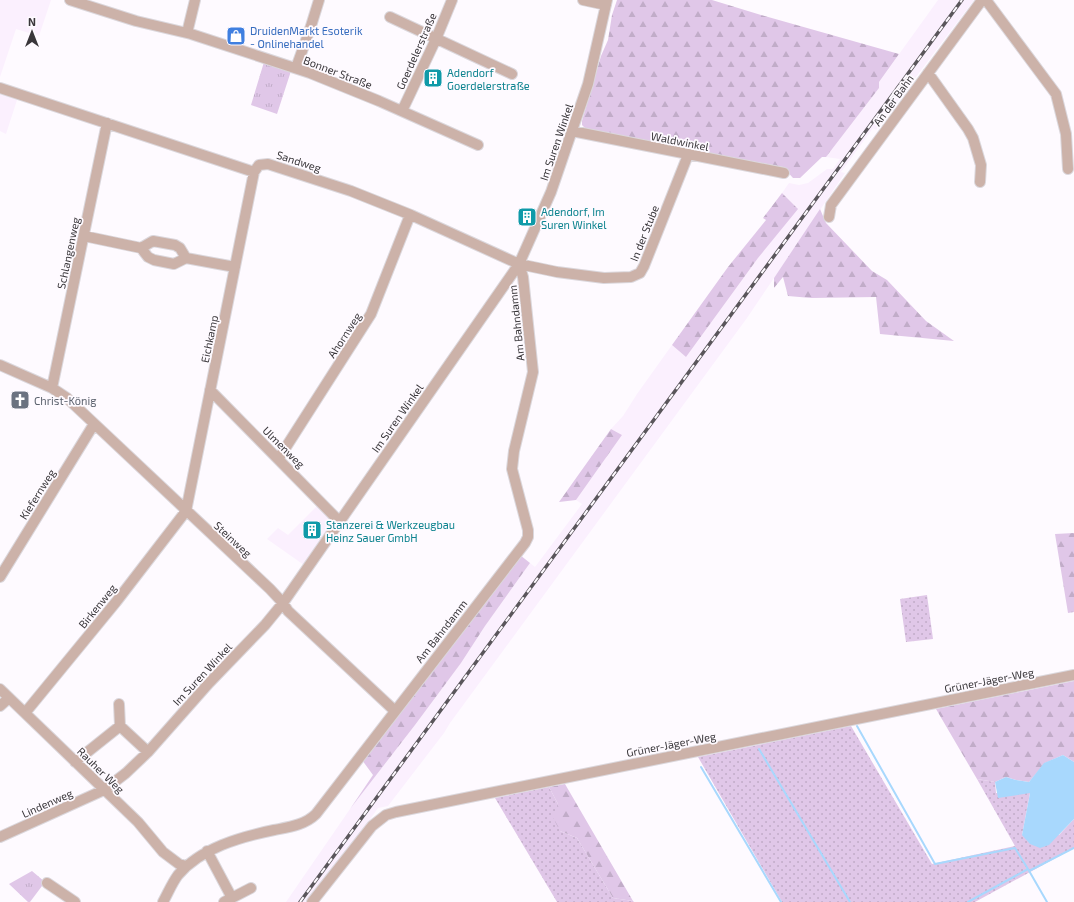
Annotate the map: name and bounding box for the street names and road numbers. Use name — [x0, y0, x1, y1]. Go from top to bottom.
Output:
street label: Goerdelerstraße — [393, 10, 439, 91]
street label: Bonner Straße — [302, 53, 374, 91]
street label: An der Bahn — [870, 72, 916, 128]
street label: Im Suren Winkel — [537, 101, 575, 182]
street label: Waldwinkel — [650, 129, 711, 153]
street label: Sandweg — [275, 148, 323, 174]
street label: In der Stube — [627, 203, 661, 263]
street label: Schlangenweg — [54, 216, 82, 290]
street label: Am Bahndamm — [506, 284, 526, 362]
street label: Ahornweg — [325, 310, 363, 360]
street label: Eichkamp — [198, 314, 220, 364]
street label: Im Suren Winkel — [369, 381, 426, 455]
street label: Ulmenweg — [260, 423, 308, 471]
street label: Kiefernweg — [16, 466, 58, 522]
street label: Steinweg — [212, 518, 254, 560]
street label: Birkenweg — [75, 581, 119, 631]
street label: Am Bahndamm — [412, 597, 470, 665]
street label: Im Suren Winkel — [170, 640, 235, 708]
street label: Grüner-Jäger-Weg — [943, 665, 1035, 695]
street label: Grüner-Jäger-Weg — [625, 729, 717, 759]
street label: Rauher Weg — [75, 744, 127, 796]
street label: Lindenweg — [19, 786, 75, 820]

